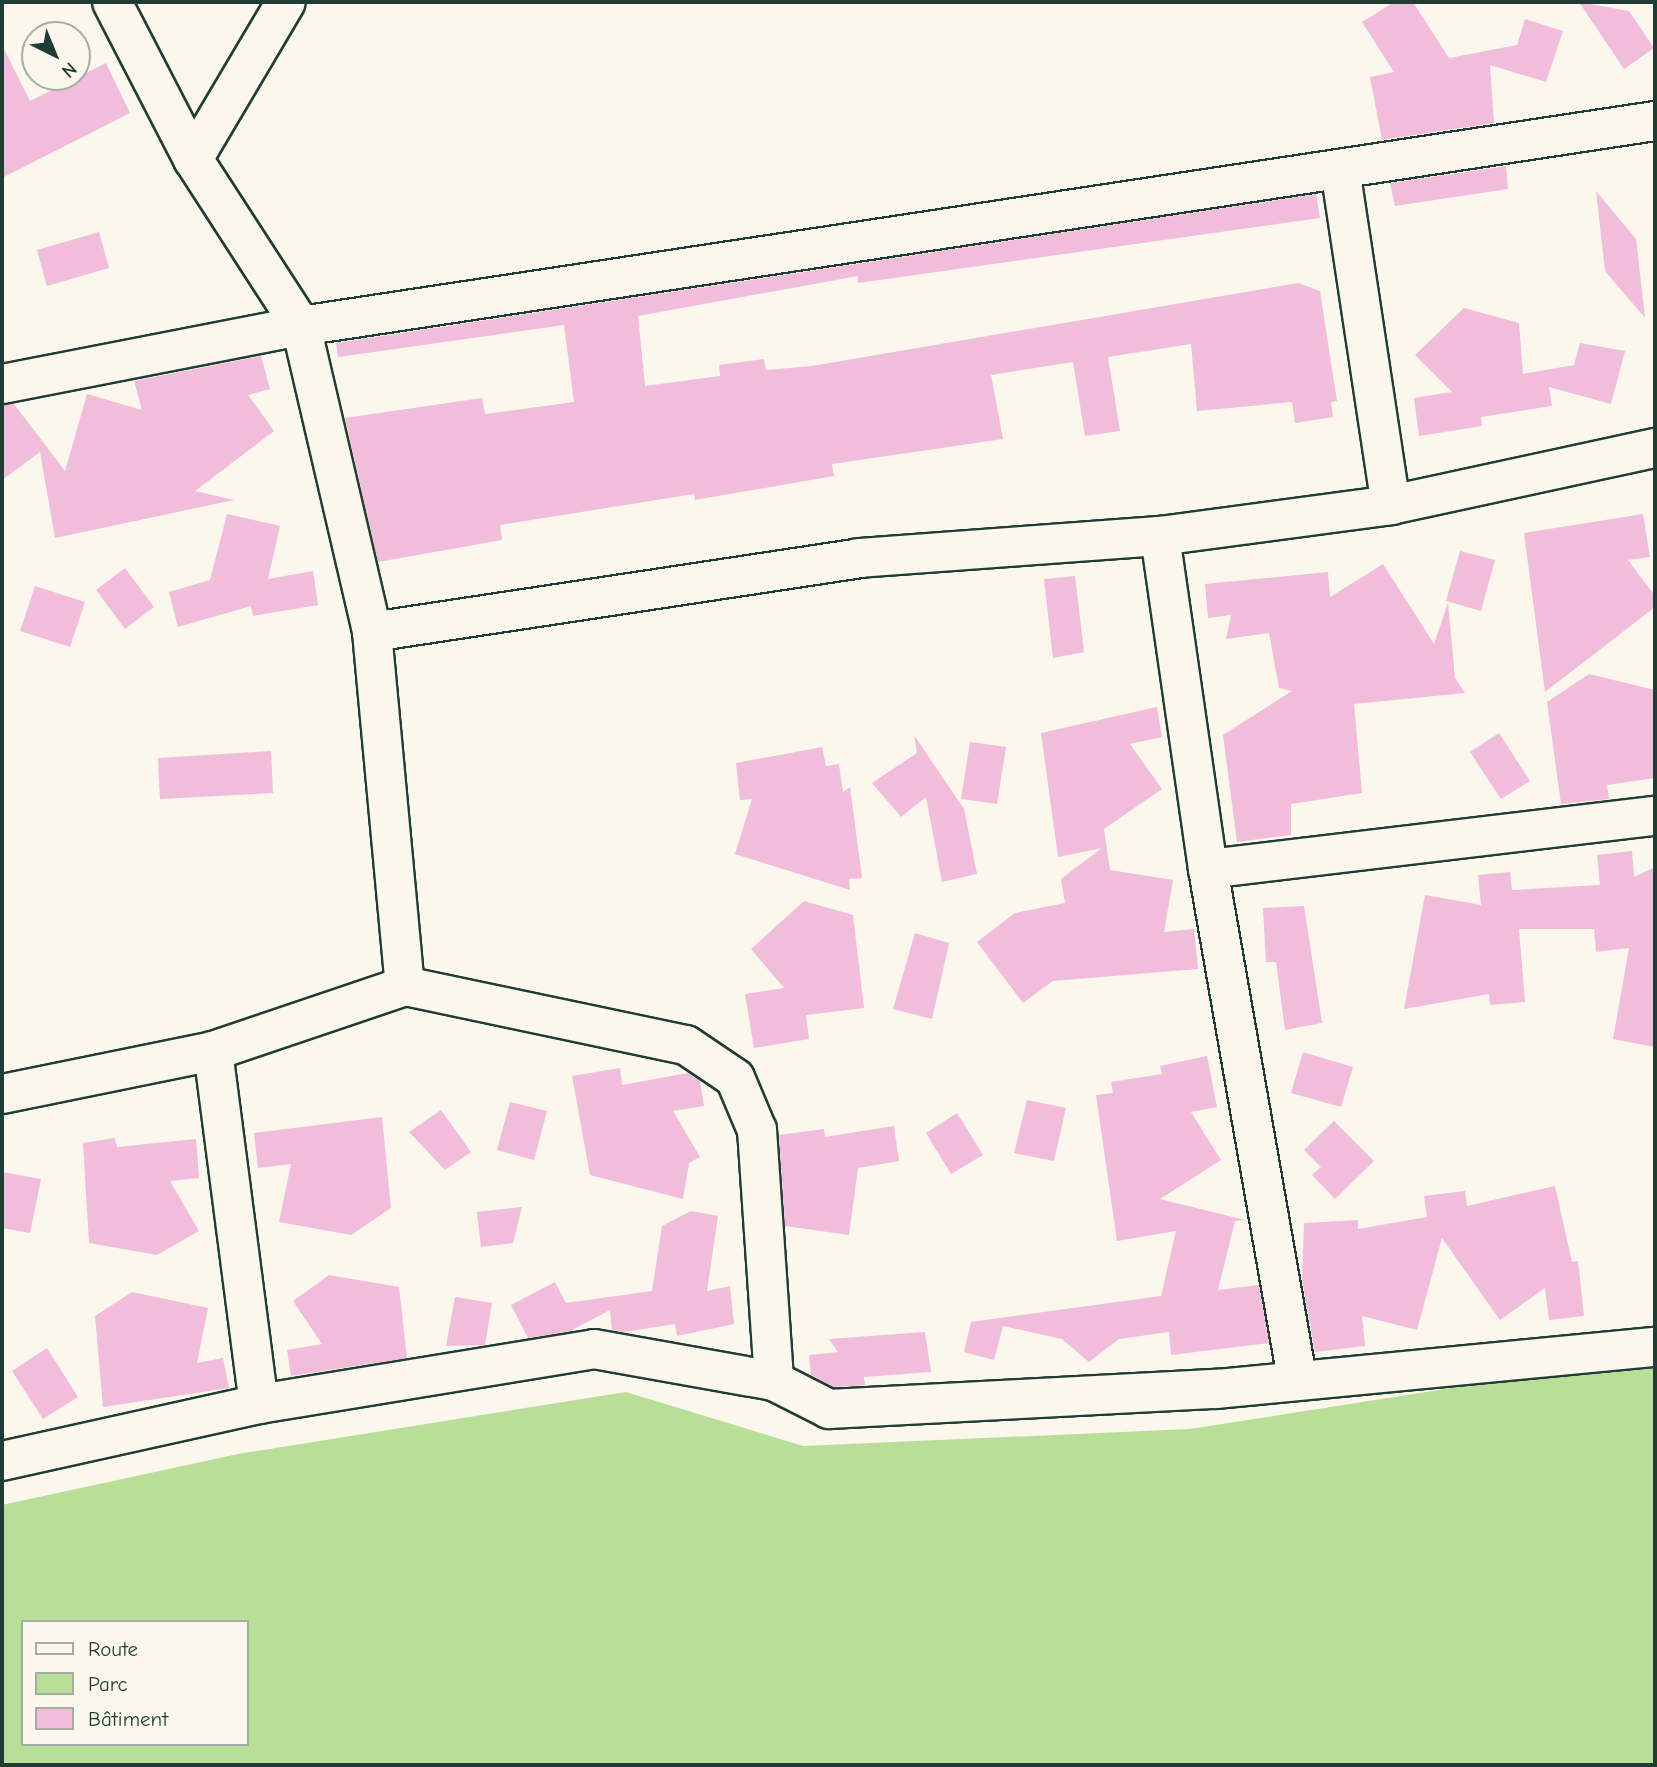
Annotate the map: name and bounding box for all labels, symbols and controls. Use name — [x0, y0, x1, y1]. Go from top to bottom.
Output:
north arrow — [21, 21, 91, 91]
text: N — [57, 58, 81, 82]
legend — [21, 1620, 248, 1746]
text: Route — [88, 1637, 138, 1661]
text: Parc — [88, 1672, 128, 1696]
text: Bâtiment — [88, 1707, 168, 1731]

